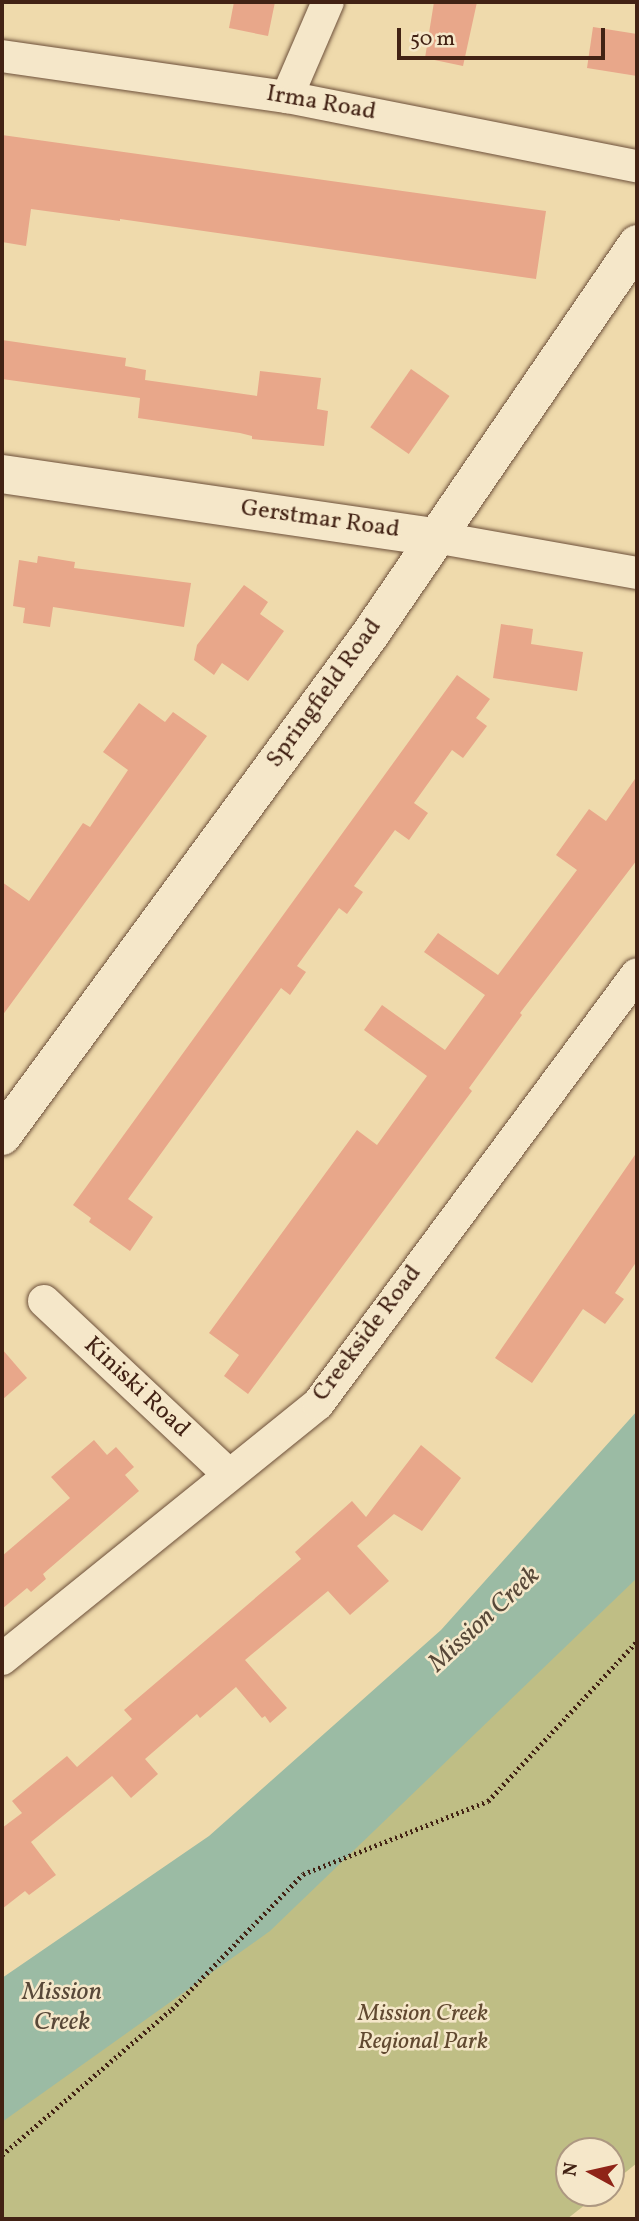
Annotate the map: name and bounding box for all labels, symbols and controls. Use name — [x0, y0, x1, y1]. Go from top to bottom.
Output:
scale bar — [401, 14, 609, 58]
text: 50 m — [410, 25, 455, 54]
street label: Irma Road — [264, 80, 378, 128]
street label: Gerstmar Road — [239, 495, 401, 545]
street label: Springfield Road — [261, 614, 389, 774]
street label: Creekside Road — [307, 1260, 429, 1408]
street label: Kiniski Road — [77, 1332, 195, 1444]
water label: Mission Creek — [423, 1561, 547, 1679]
water label: Mission Creek — [22, 1977, 102, 2038]
park label: Mission Creek Regional Park — [358, 2001, 488, 2057]
north arrow — [555, 2137, 625, 2207]
text: N — [557, 2161, 585, 2178]

